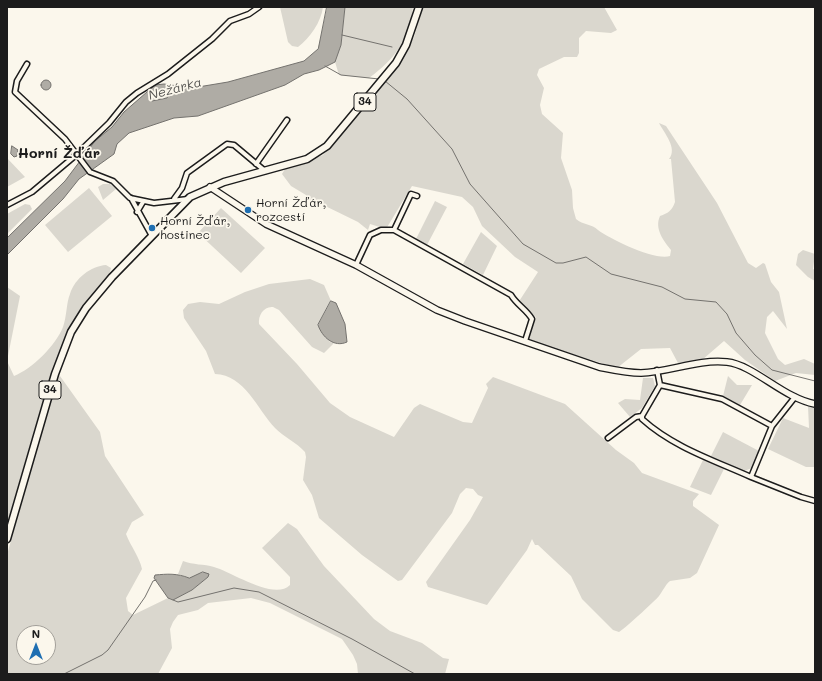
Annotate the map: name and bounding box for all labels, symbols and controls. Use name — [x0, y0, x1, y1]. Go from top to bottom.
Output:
water label: Nežárka — [147, 74, 203, 104]
road number: 34 — [354, 93, 376, 111]
district label: Horní Žďár — [18, 146, 100, 162]
place label: Horní Žďár, rozcestí — [256, 196, 326, 224]
marker: Horní Žďár, rozcestí — [243, 205, 253, 215]
place label: Horní Žďár, hostinec — [160, 214, 230, 242]
marker: Horní Žďár, hostinec — [147, 223, 157, 233]
road number: 34 — [39, 381, 61, 399]
north arrow — [16, 625, 56, 665]
text: N — [32, 626, 40, 641]

